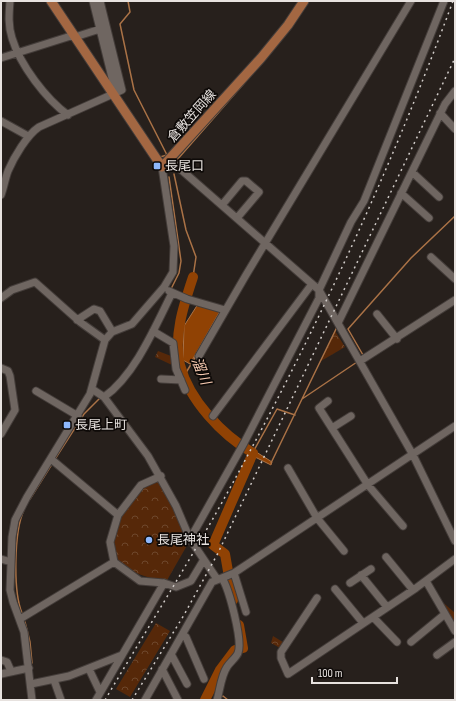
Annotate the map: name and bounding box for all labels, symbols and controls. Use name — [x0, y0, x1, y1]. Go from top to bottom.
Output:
street label: 倉敷笠岡線 — [164, 86, 220, 146]
place label: 長尾口 — [165, 158, 204, 174]
marker: 長尾口 — [152, 161, 162, 171]
water label: 溜川 — [188, 355, 215, 389]
place label: 長尾上町 — [75, 417, 127, 433]
marker: 長尾上町 — [62, 420, 72, 430]
place label: 長尾神社 — [157, 532, 209, 548]
marker: 長尾神社 — [144, 535, 154, 545]
scale bar — [312, 659, 397, 685]
text: 100 m — [318, 666, 343, 681]

